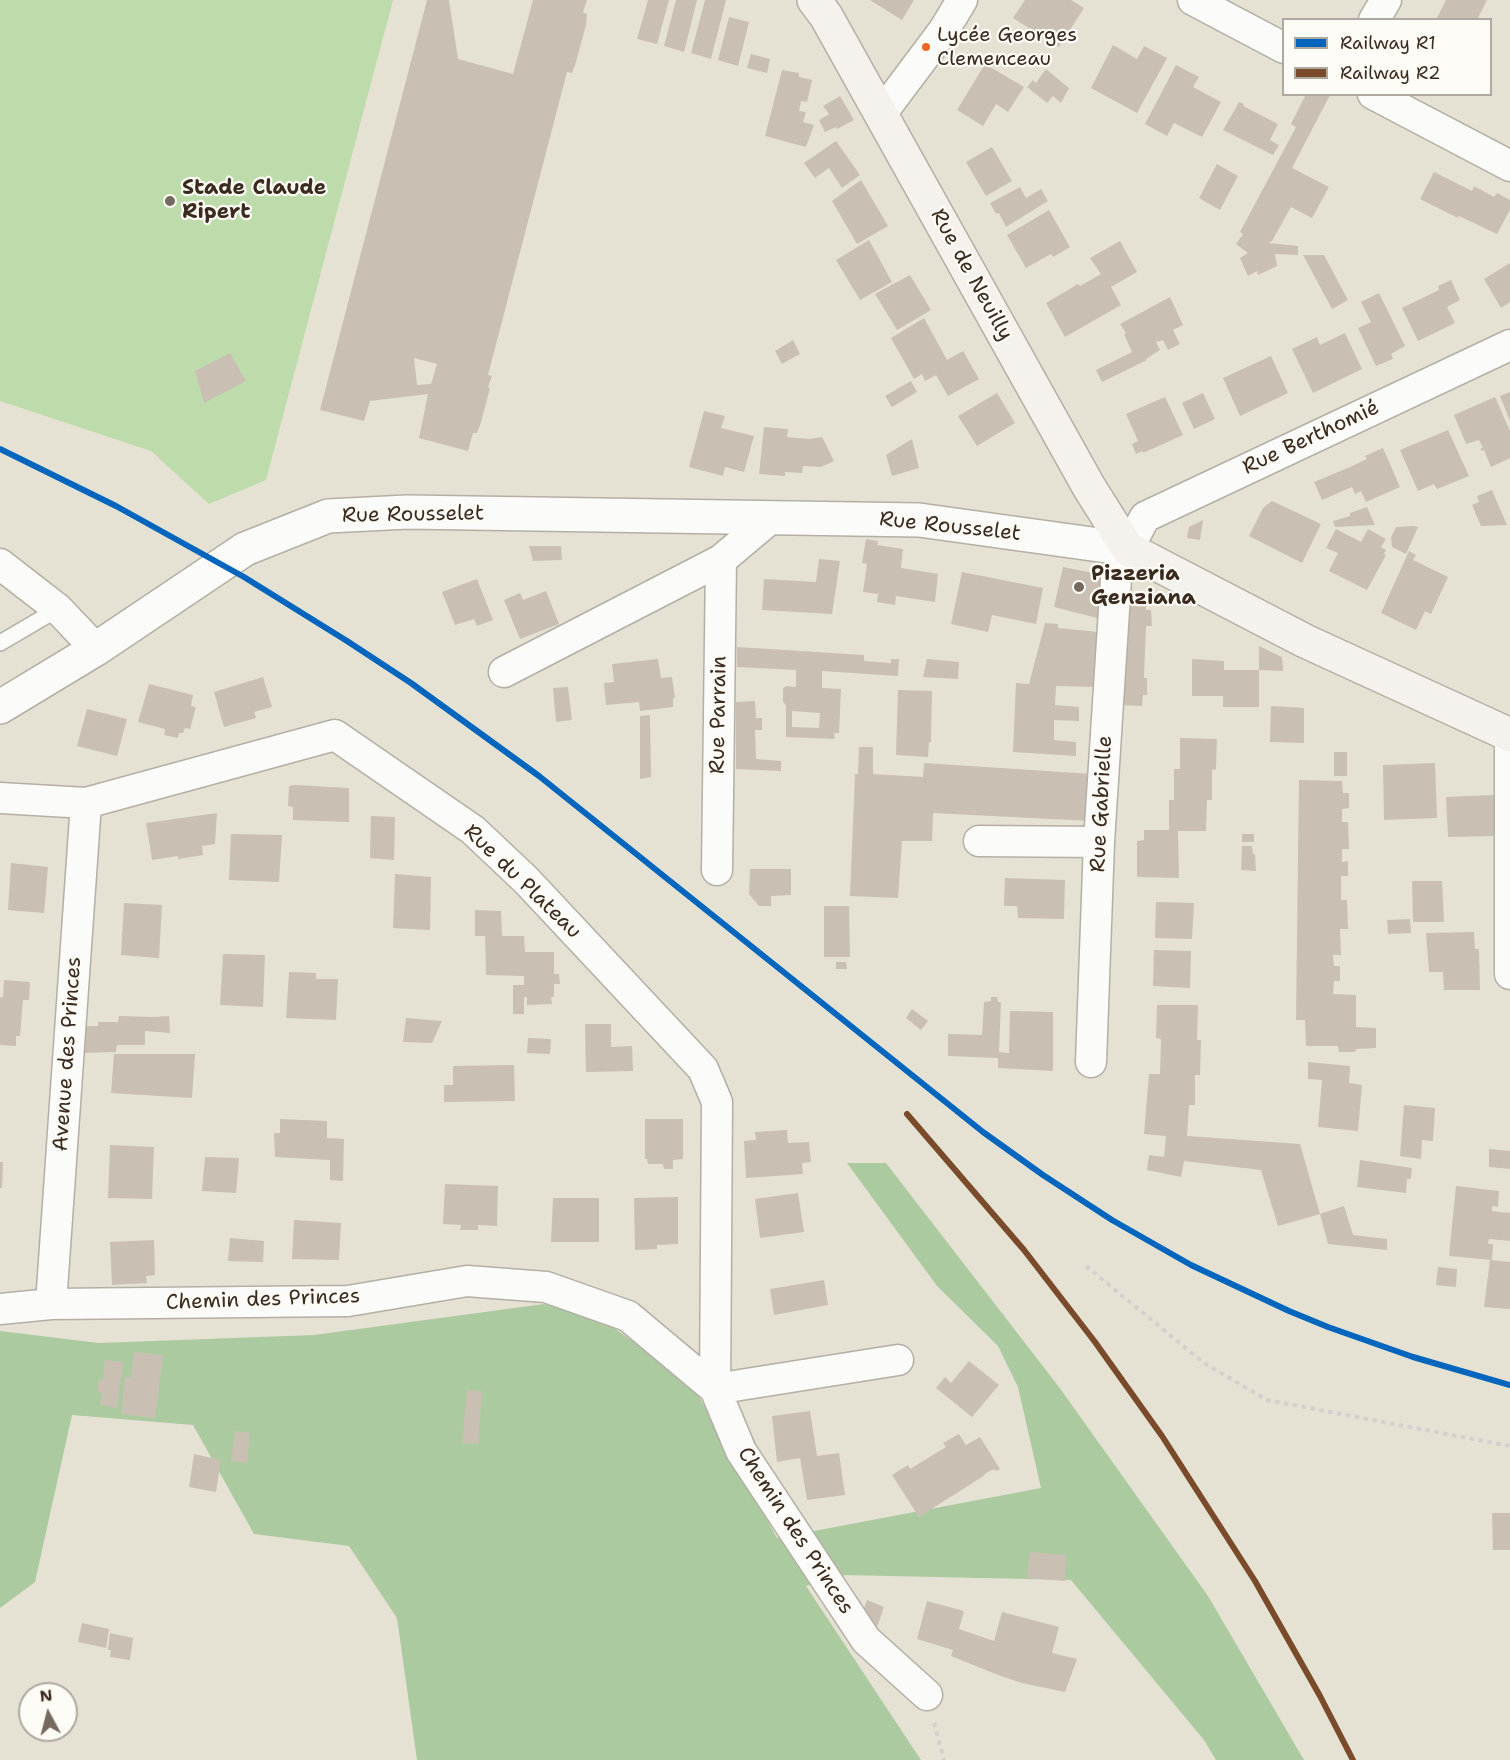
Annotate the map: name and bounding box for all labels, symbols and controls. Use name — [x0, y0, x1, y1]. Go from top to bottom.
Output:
legend — [1282, 18, 1492, 96]
place label: Lycée Georges Clemenceau — [937, 24, 1077, 71]
text: Railway R1 — [1340, 31, 1436, 55]
marker: Lycée Georges Clemenceau — [920, 41, 932, 53]
text: Railway R2 — [1340, 61, 1441, 85]
place label: Stade Claude Ripert — [182, 176, 326, 226]
marker: Stade Claude Ripert — [163, 194, 177, 208]
street label: Rue de Neuilly — [924, 205, 1018, 345]
street label: Rue Berthomié — [1239, 395, 1383, 481]
street label: Rue Rousselet — [342, 501, 484, 529]
street label: Rue Rousselet — [878, 507, 1022, 547]
place label: Pizzeria Genziana — [1091, 562, 1196, 612]
marker: Pizzeria Genziana — [1072, 580, 1086, 594]
street label: Rue Parrain — [705, 656, 733, 774]
street label: Rue Gabrielle — [1086, 735, 1118, 873]
street label: Rue du Plateau — [458, 820, 586, 944]
street label: Avenue des Princes — [49, 956, 87, 1152]
street label: Chemin des Princes — [165, 1284, 361, 1316]
street label: Chemin des Princes — [731, 1443, 859, 1619]
north arrow — [18, 1682, 78, 1742]
text: N — [38, 1684, 54, 1707]

